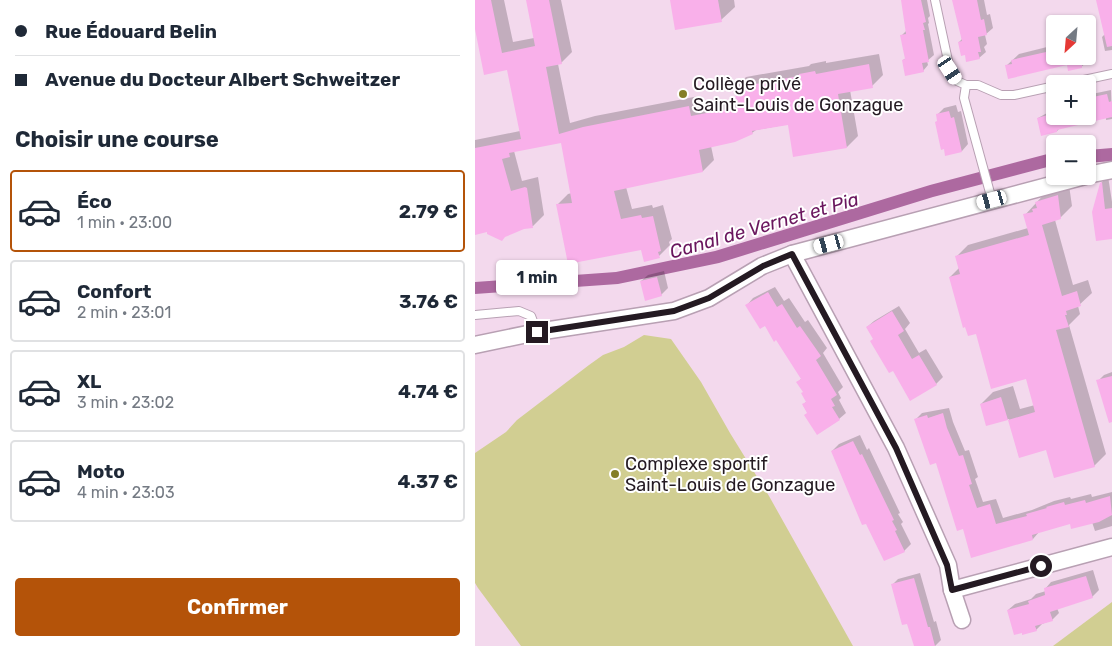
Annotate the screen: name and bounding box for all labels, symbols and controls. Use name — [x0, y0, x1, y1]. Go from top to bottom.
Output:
north arrow — [1046, 15, 1096, 65]
map controls — [1046, 15, 1096, 185]
text: Rue Édouard Belin — [45, 20, 217, 43]
car — [935, 53, 964, 87]
text: Avenue du Docteur Albert Schweitzer — [45, 68, 400, 91]
place label: Collège privé Saint-Louis de Gonzague — [693, 73, 903, 116]
button: + — [1046, 75, 1096, 125]
marker: Collège privé Saint-Louis de Gonzague — [677, 88, 689, 100]
text: Choisir une course — [15, 126, 219, 153]
button: − — [1046, 135, 1096, 185]
water label: Canal de Vernet et Pia — [667, 187, 861, 264]
icon: car — [17, 189, 62, 234]
car — [975, 189, 1008, 211]
text: Éco — [77, 190, 112, 213]
text: 2.79 € — [399, 200, 458, 223]
text: 1 min · 23:00 — [77, 213, 172, 232]
car — [812, 233, 845, 255]
callout: 1 min — [496, 260, 578, 294]
text: 1 min — [517, 268, 557, 287]
icon: car — [17, 279, 62, 324]
text: Confort — [77, 280, 151, 303]
text: 3.76 € — [399, 290, 458, 313]
text: 2 min · 23:01 — [77, 303, 171, 322]
route end — [526, 321, 548, 343]
icon: car — [17, 369, 62, 414]
text: XL — [77, 370, 101, 393]
text: 4.74 € — [398, 380, 458, 403]
text: 3 min · 23:02 — [77, 393, 174, 412]
place label: Complexe sportif Saint-Louis de Gonzague — [625, 453, 835, 496]
icon: car — [17, 459, 62, 504]
text: Moto — [77, 460, 125, 483]
marker: Complexe sportif Saint-Louis de Gonzague — [609, 468, 621, 480]
text: 4.37 € — [397, 470, 458, 493]
text: 4 min · 23:03 — [77, 483, 175, 502]
route start — [1030, 555, 1052, 577]
button: Confirmer — [15, 578, 460, 636]

